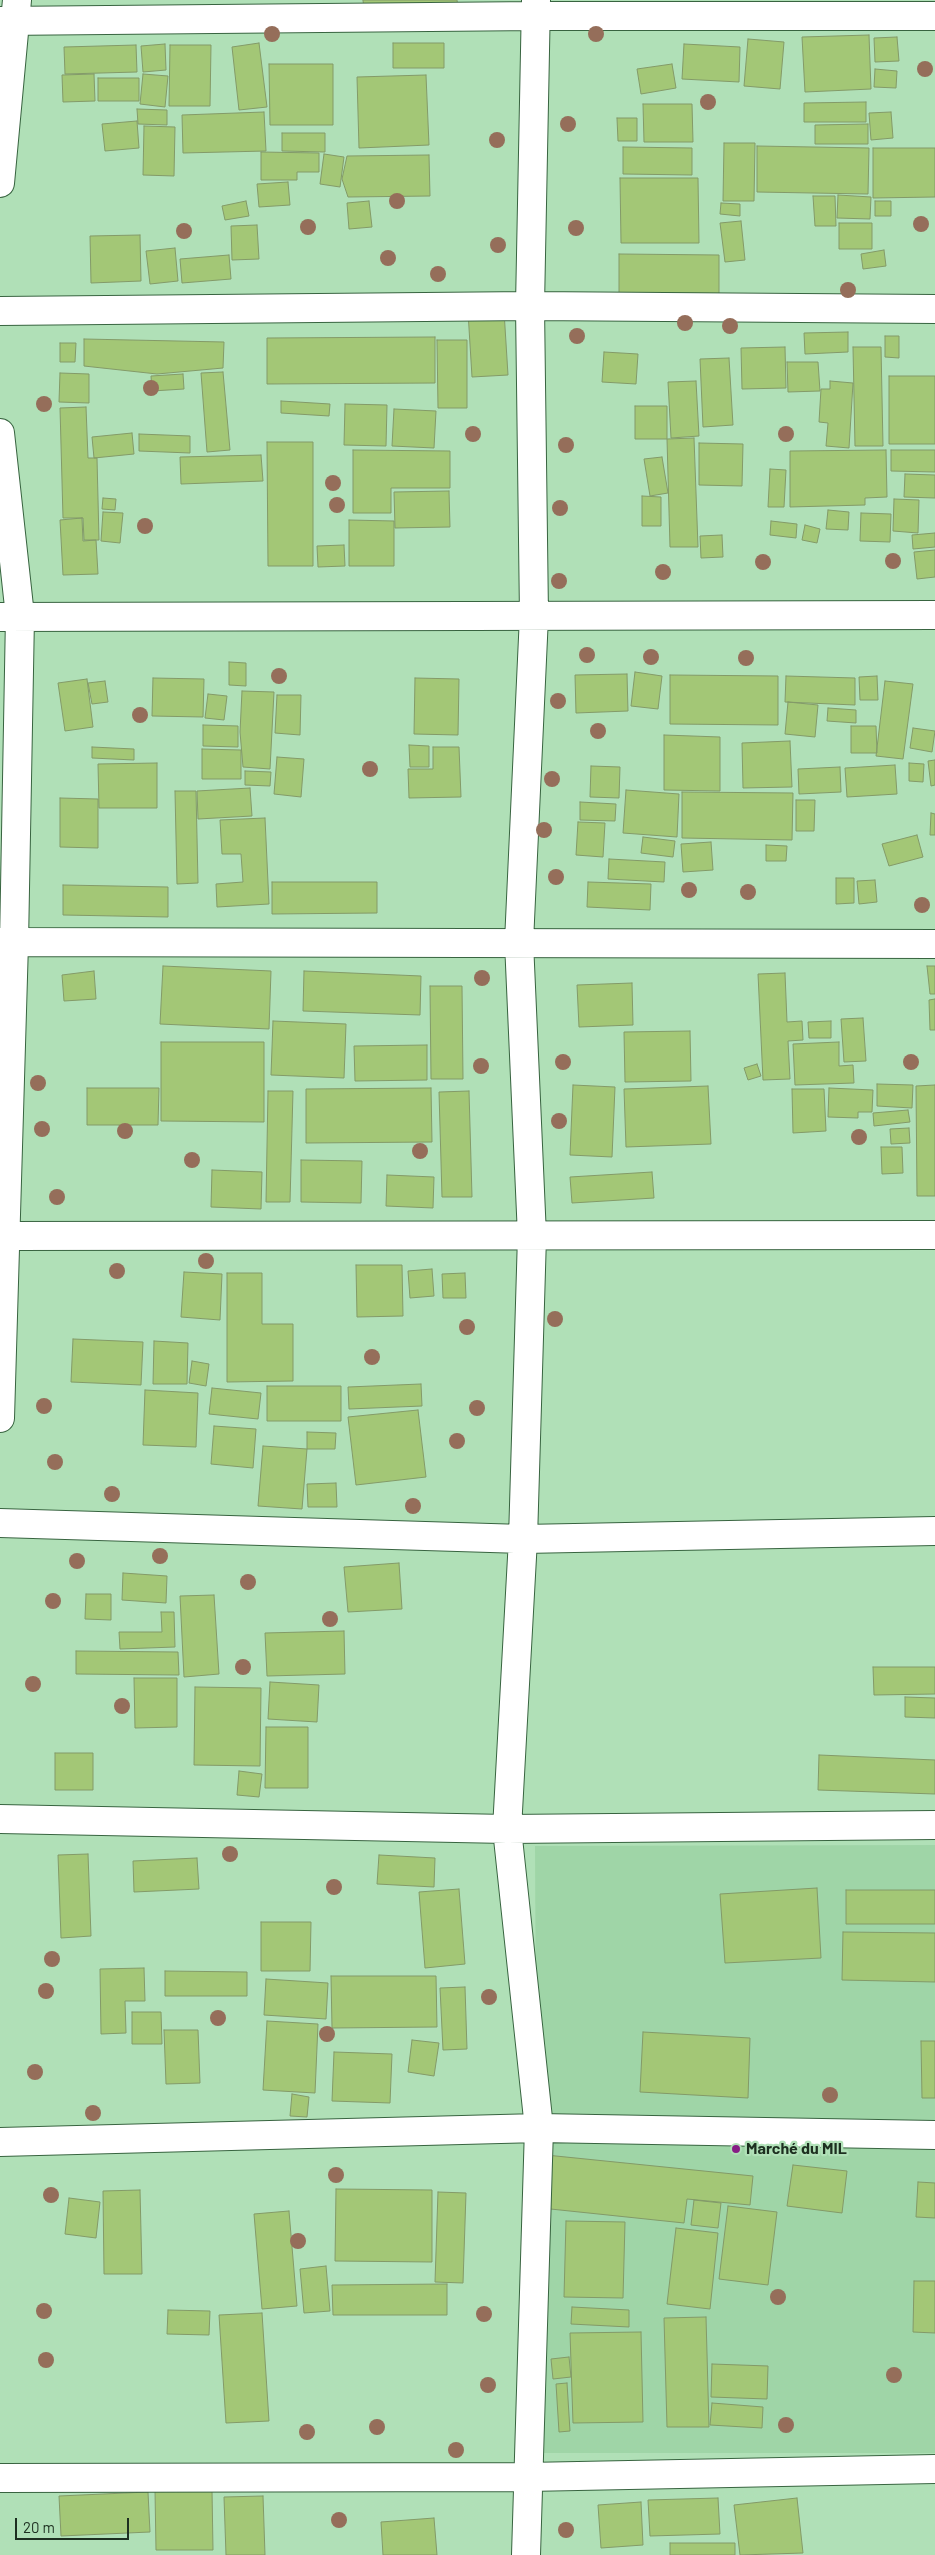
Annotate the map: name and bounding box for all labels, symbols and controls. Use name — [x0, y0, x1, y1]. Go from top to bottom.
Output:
place label: Marché du MIL — [746, 2139, 847, 2159]
marker: Marché du MIL — [730, 2143, 742, 2155]
scale bar — [18, 2508, 131, 2540]
text: 20 m — [23, 2518, 55, 2536]

